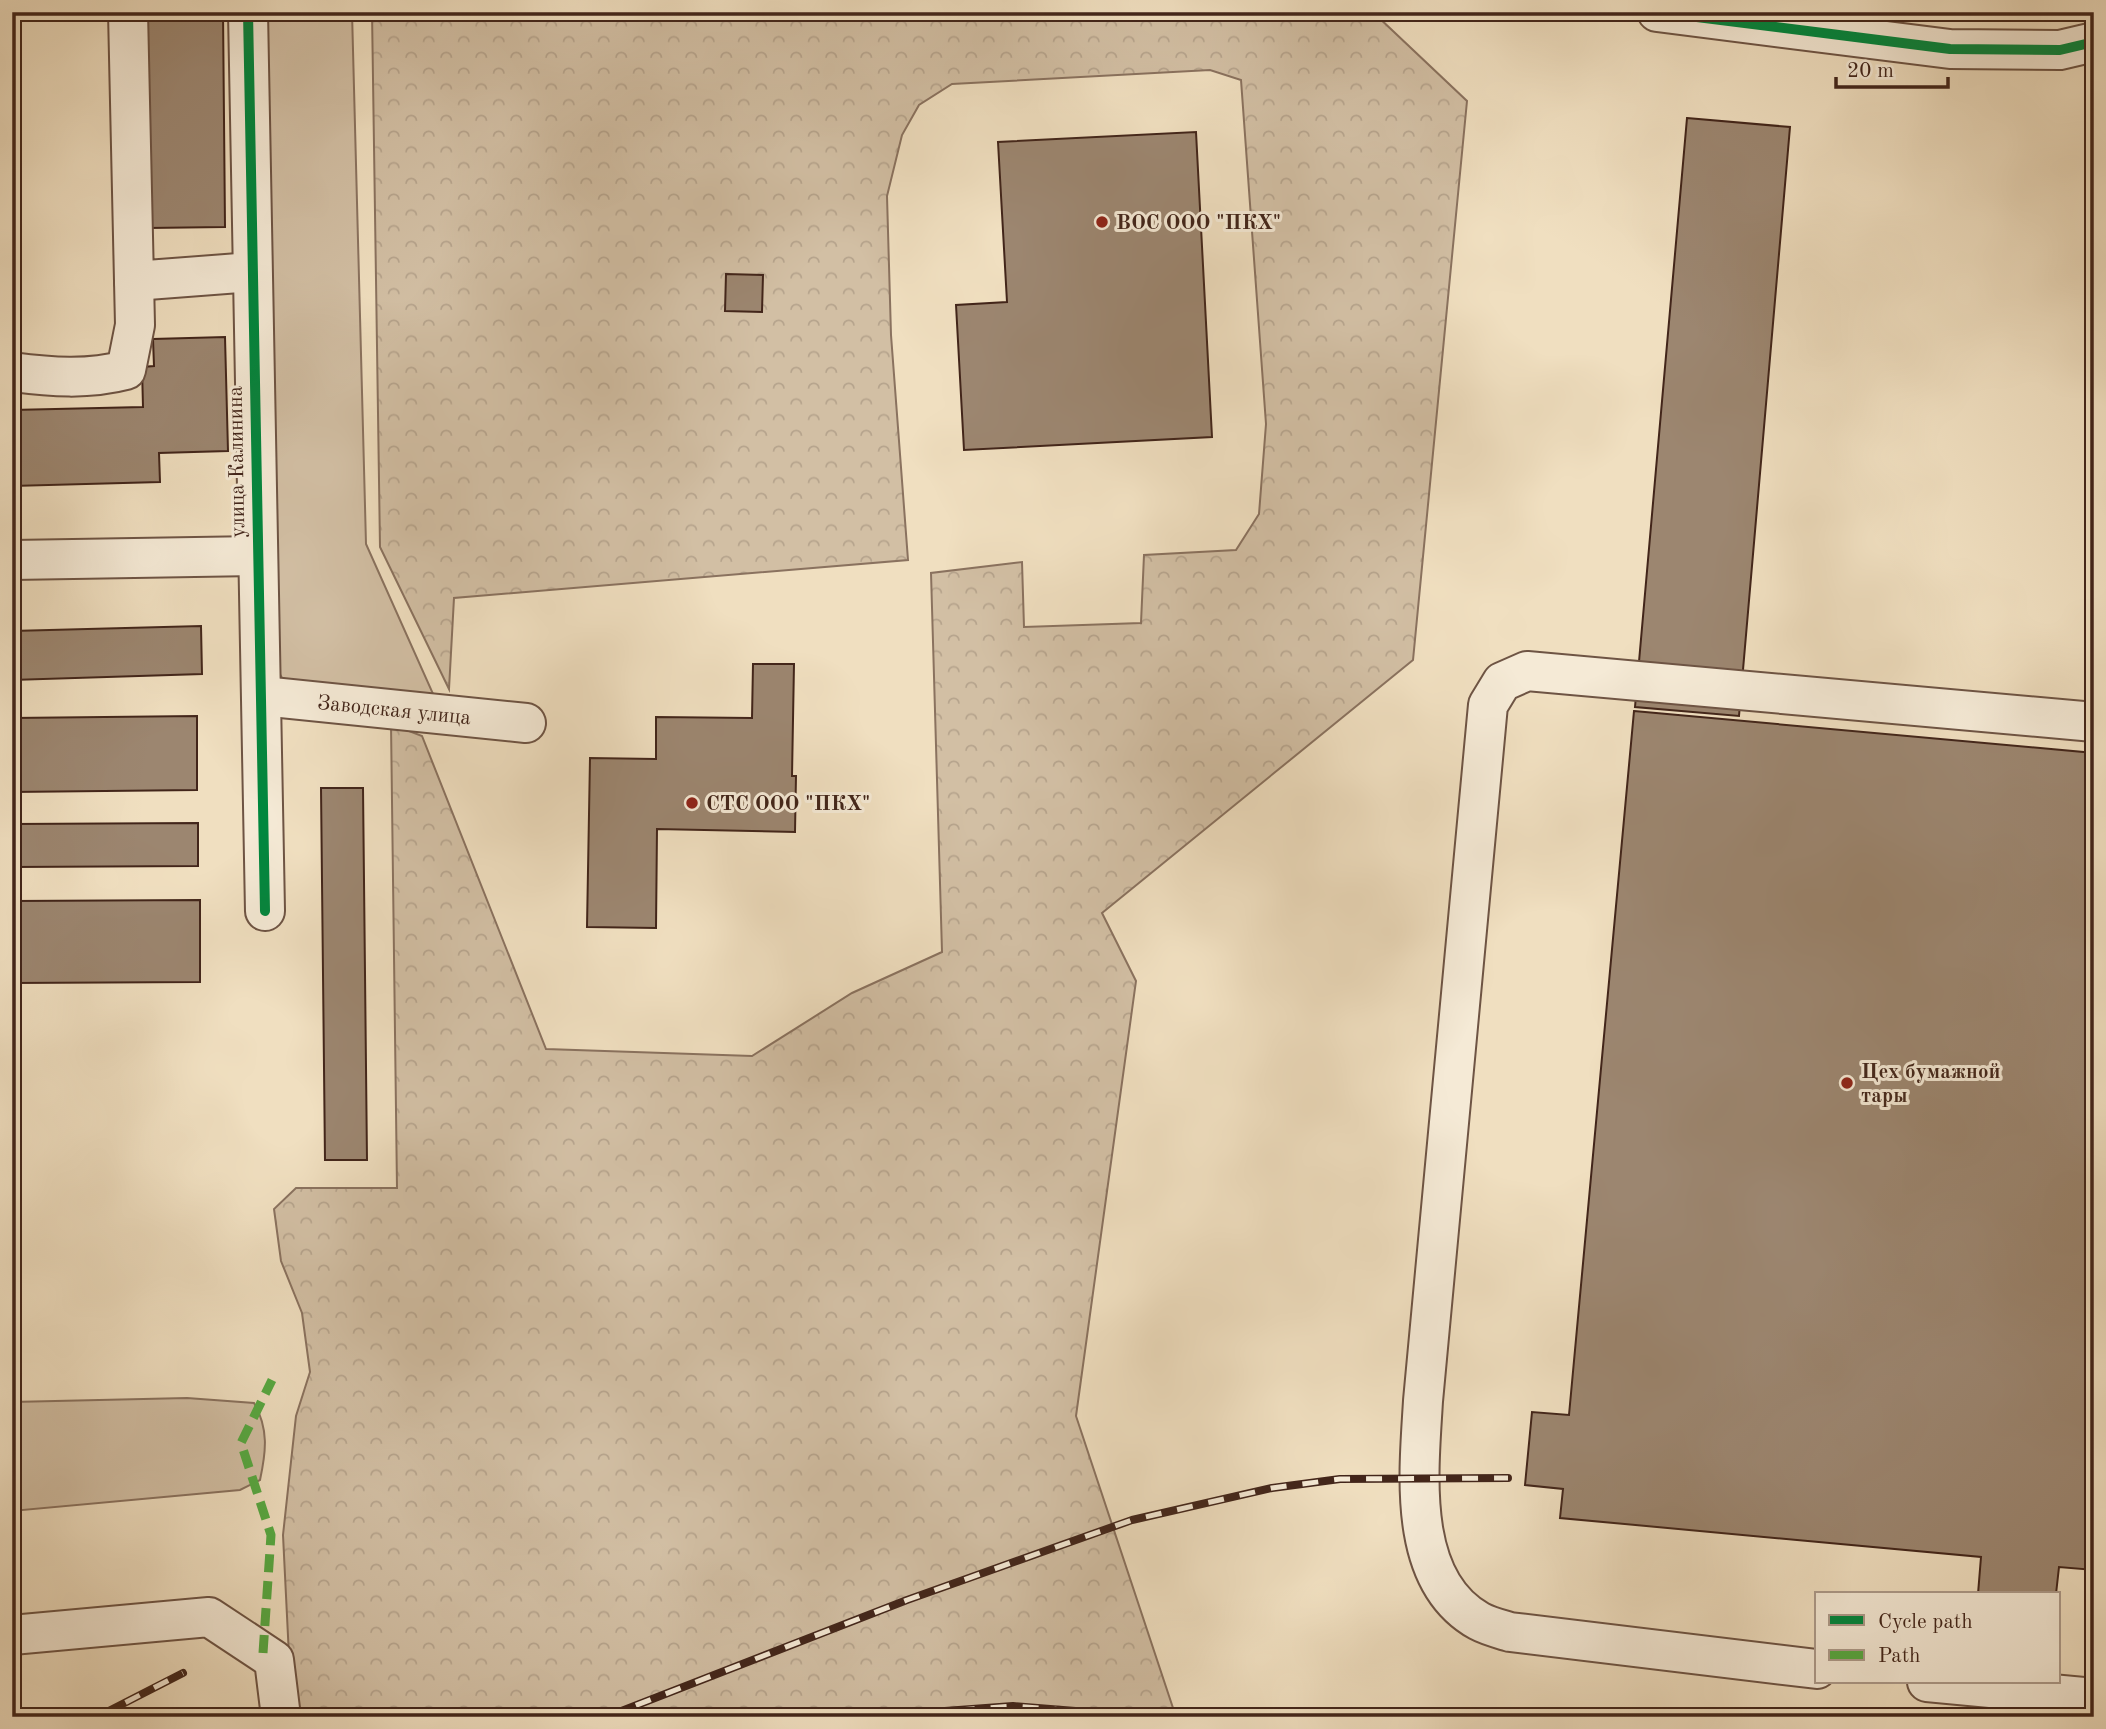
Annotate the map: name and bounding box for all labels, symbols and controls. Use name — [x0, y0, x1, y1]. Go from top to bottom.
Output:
scale bar — [1836, 46, 1948, 90]
text: 20 m — [1847, 61, 1894, 82]
place label: ВОС ООО "ПКХ" — [1116, 213, 1281, 234]
marker: ВОС ООО "ПКХ" — [1094, 214, 1110, 230]
street label: улица Калинина — [226, 386, 249, 538]
street label: Заводская улица — [316, 693, 472, 729]
place label: СТС ООО "ПКХ" — [706, 794, 870, 815]
marker: СТС ООО "ПКХ" — [684, 795, 700, 811]
place label: Цех бумажной тары — [1861, 1062, 2001, 1107]
marker: Цех бумажной тары — [1839, 1075, 1855, 1091]
legend — [1815, 1592, 2060, 1684]
text: Cycle path — [1878, 1612, 1973, 1633]
text: Path — [1878, 1646, 1921, 1667]

